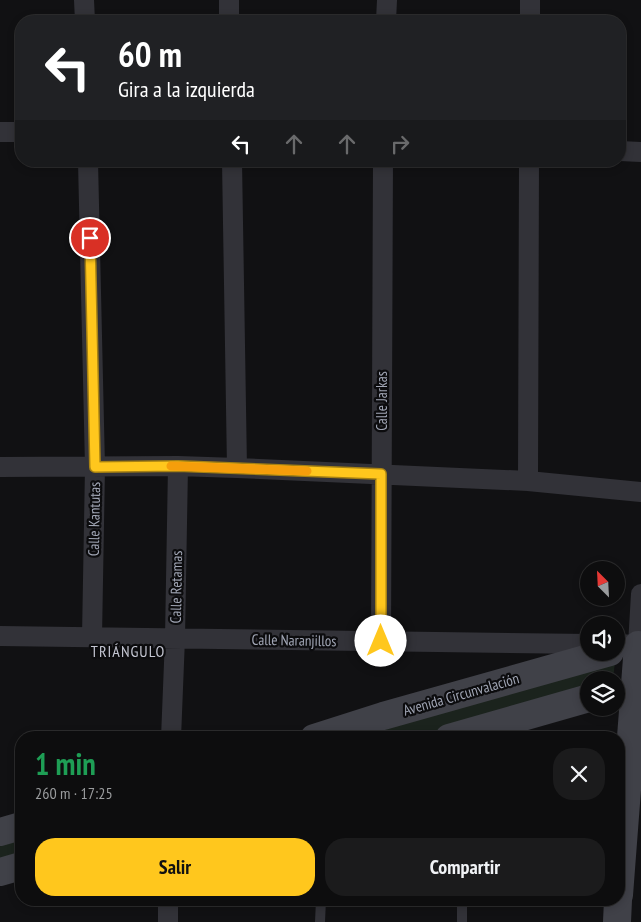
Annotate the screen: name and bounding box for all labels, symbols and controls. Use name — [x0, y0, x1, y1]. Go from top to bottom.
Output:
text: 60 m — [118, 31, 182, 77]
icon: left — [35, 35, 100, 100]
text: Gira a la izquierda — [118, 75, 255, 103]
icon: left — [227, 130, 255, 158]
icon: ahead — [280, 130, 308, 158]
icon: ahead — [333, 130, 361, 158]
icon: right — [386, 130, 414, 158]
pin — [69, 217, 111, 259]
icon: arrive — [76, 224, 104, 252]
street label: Calle Jarkas — [372, 371, 391, 431]
street label: Calle Kantutas — [84, 482, 104, 556]
street label: Calle Retamas — [166, 550, 186, 624]
north arrow — [580, 561, 625, 606]
map controls — [580, 561, 625, 716]
position arrow — [354, 614, 406, 666]
button: sound — [580, 616, 625, 661]
street label: Calle Naranjillos — [251, 630, 337, 650]
district label: TRIÁNGULO — [91, 641, 165, 661]
street label: Avenida Circunvalación — [401, 668, 521, 720]
button: layers — [580, 671, 625, 716]
text: 1 min — [35, 744, 96, 783]
button: close — [553, 748, 605, 800]
text: 260 m · 17:25 — [35, 783, 113, 803]
button: Salir — [35, 838, 315, 896]
button: Compartir — [325, 838, 605, 896]

